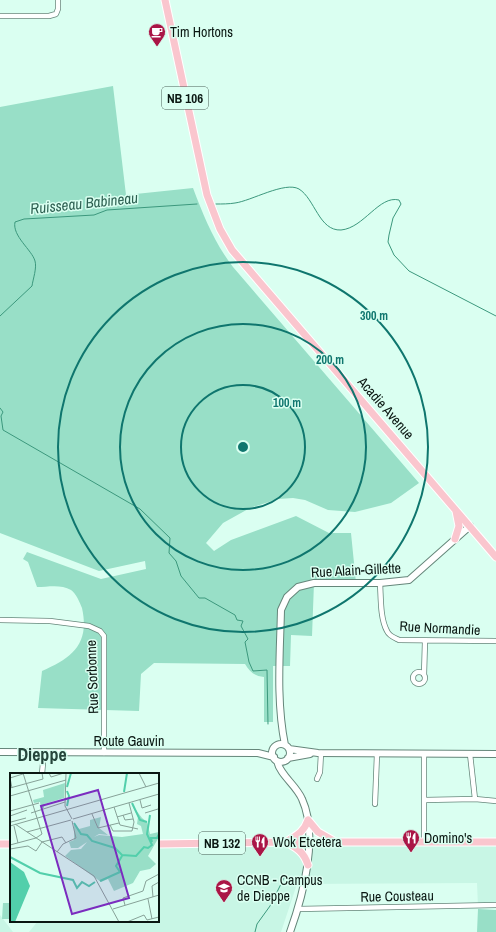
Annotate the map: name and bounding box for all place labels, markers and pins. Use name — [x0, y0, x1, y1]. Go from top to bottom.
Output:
cafe icon: Tim Hortons — [147, 22, 167, 47]
place label: Tim Hortons — [170, 23, 233, 41]
centre of rings — [236, 440, 250, 454]
restaurant icon: Domino's — [401, 828, 421, 853]
place label: Domino's — [424, 829, 472, 847]
restaurant icon: Wok Etcetera — [250, 832, 270, 857]
place label: Wok Etcetera — [273, 833, 342, 851]
place label: CCNB - Campus de Dieppe — [237, 871, 323, 905]
school or university icon: CCNB - Campus de Dieppe — [214, 878, 234, 903]

